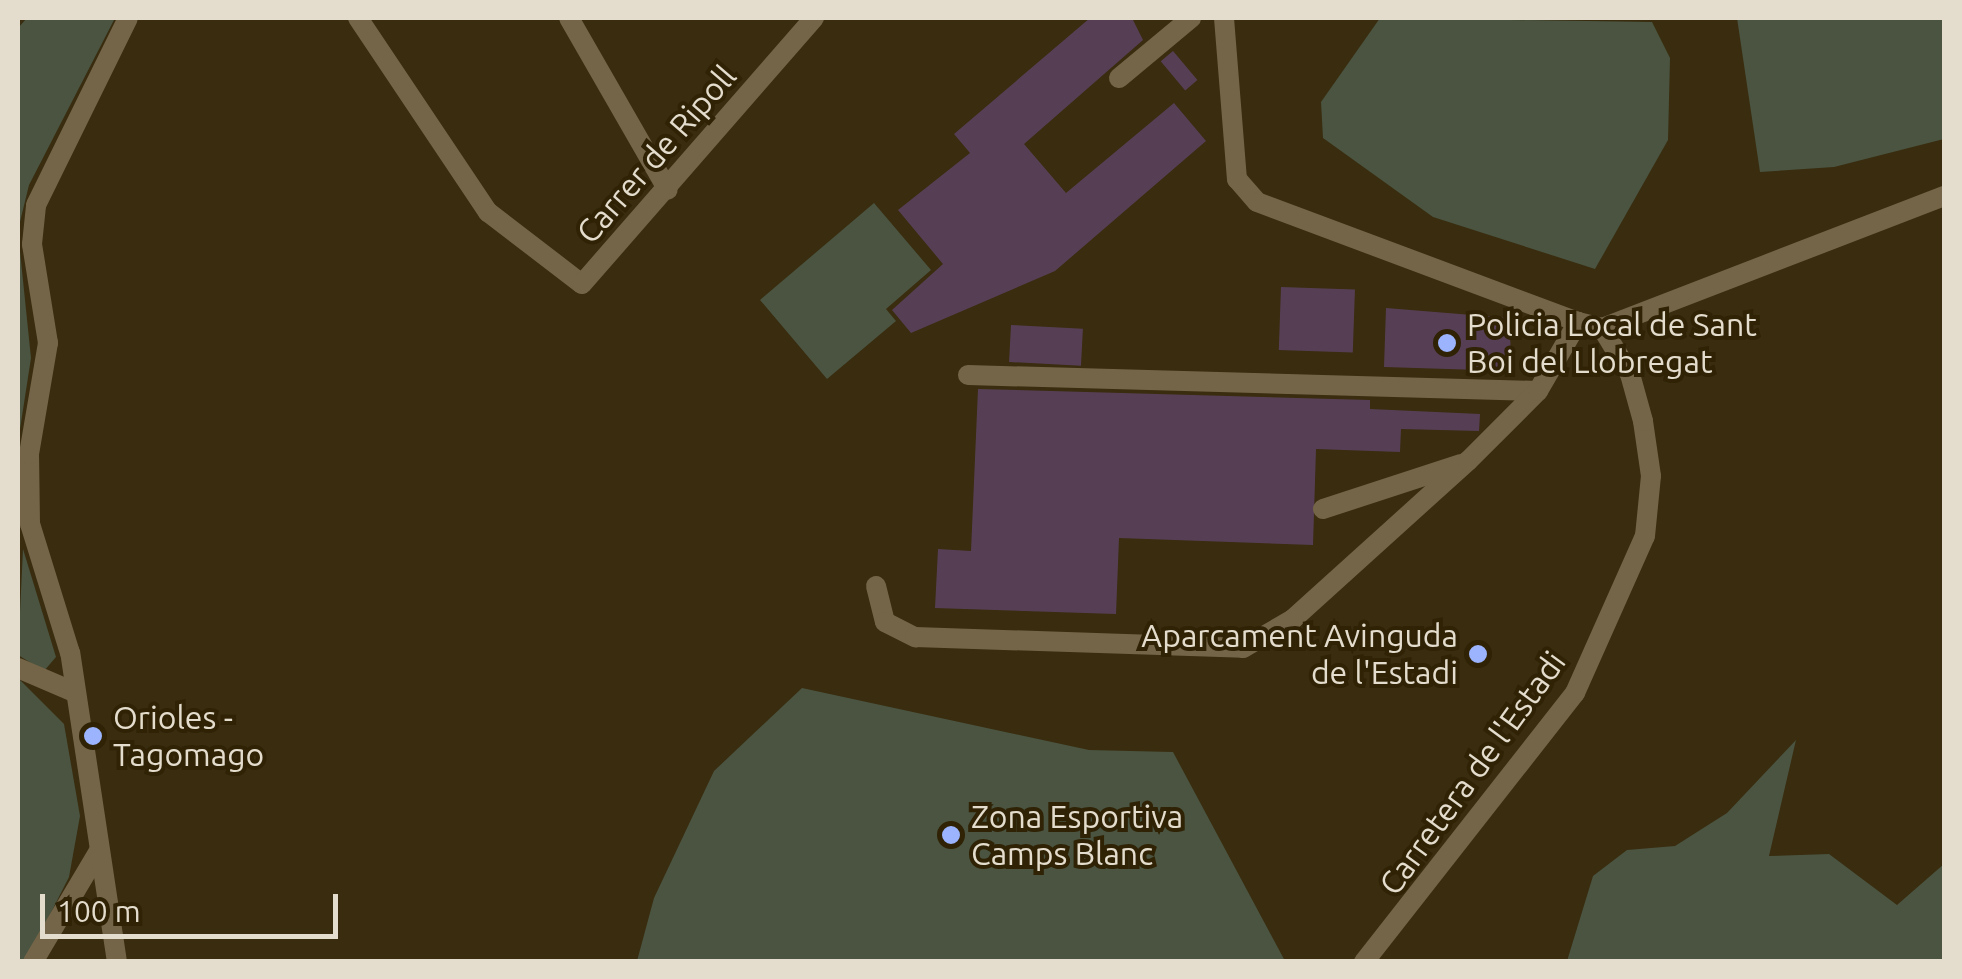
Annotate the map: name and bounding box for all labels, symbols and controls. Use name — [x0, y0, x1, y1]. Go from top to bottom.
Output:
street label: Carrer de Ripoll — [568, 57, 744, 251]
place label: Policia Local de Sant Boi del Llobregat — [1467, 306, 1757, 381]
marker: Policia Local de Sant Boi del Llobregat — [1436, 332, 1458, 354]
place label: Aparcament Avinguda de l'Estadi — [1141, 617, 1458, 692]
marker: Aparcament Avinguda de l'Estadi — [1467, 643, 1489, 665]
street label: Carretera de l'Estadi — [1371, 644, 1573, 902]
place label: Orioles - Tagomago — [113, 699, 264, 774]
marker: Orioles - Tagomago — [82, 725, 104, 747]
place label: Zona Esportiva Camps Blanc — [971, 798, 1183, 873]
marker: Zona Esportiva Camps Blanc — [940, 824, 962, 846]
scale bar — [45, 874, 342, 936]
text: 100 m — [57, 894, 141, 928]

